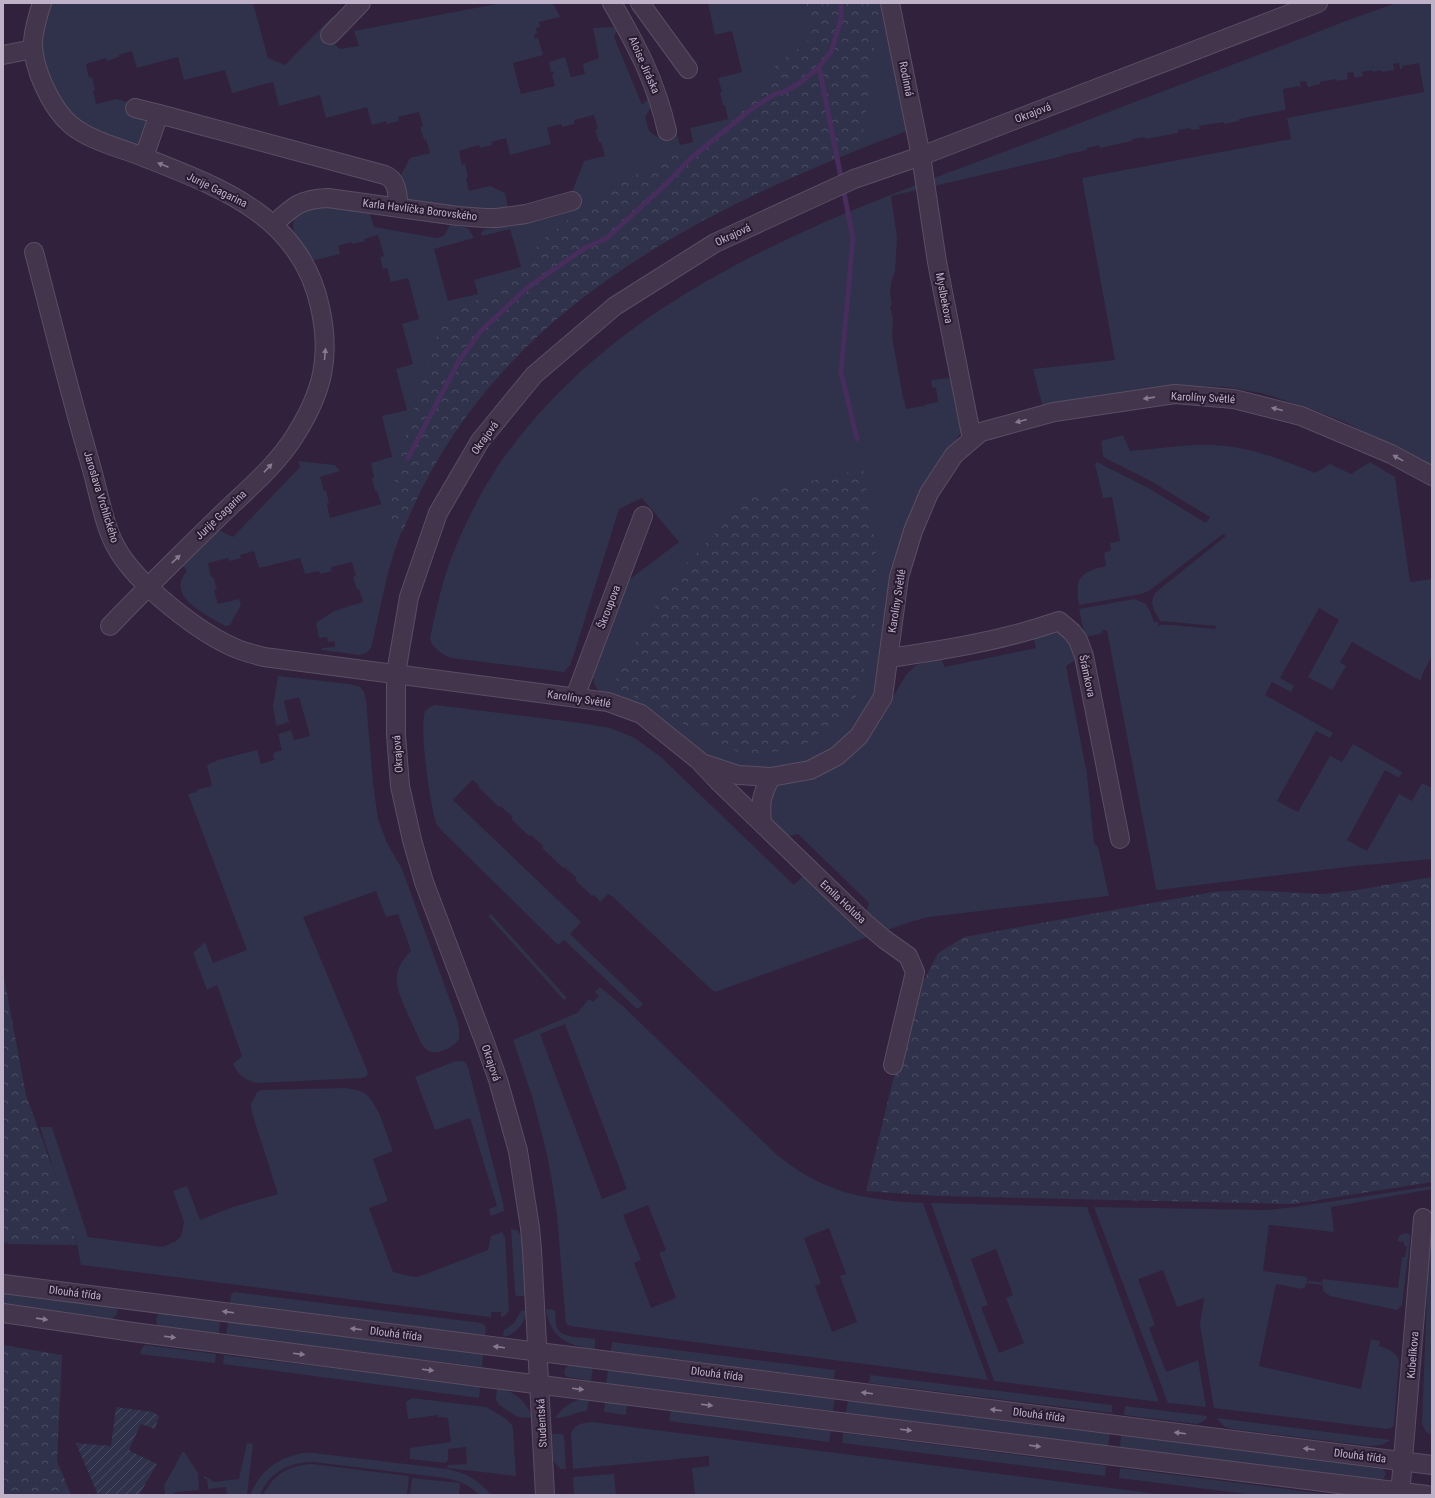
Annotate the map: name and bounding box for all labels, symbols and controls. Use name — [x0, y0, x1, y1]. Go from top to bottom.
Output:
street label: Aloise Jiráska — [626, 34, 662, 96]
street label: Rodinná — [896, 60, 916, 98]
street label: Okrajová — [1013, 100, 1053, 126]
one-way arrow — [158, 162, 169, 168]
street label: Jurije Gagarina — [185, 170, 249, 210]
street label: Karla Havlíčka Borovského — [362, 197, 479, 224]
street label: Okrajová — [713, 221, 753, 249]
street label: Myslbekova — [933, 272, 955, 324]
one-way arrow — [322, 348, 328, 360]
street label: Karolíny Světlé — [1171, 390, 1235, 406]
one-way arrow — [1143, 395, 1155, 401]
one-way arrow — [1271, 406, 1284, 412]
one-way arrow — [1015, 418, 1027, 424]
street label: Okrajová — [469, 419, 501, 457]
street label: Jaroslava Vrchlického — [81, 450, 121, 545]
one-way arrow — [1392, 454, 1404, 461]
one-way arrow — [264, 463, 273, 473]
street label: Jurije Gagarina — [193, 488, 249, 542]
one-way arrow — [171, 554, 181, 564]
street label: Karolíny Světlé — [886, 568, 908, 634]
street label: Škroupova — [595, 583, 623, 631]
street label: Šrámkova — [1076, 654, 1098, 698]
street label: Karolíny Světlé — [546, 688, 612, 710]
street label: Okrajová — [390, 735, 406, 773]
street label: Emila Holuba — [818, 878, 868, 926]
street label: Okrajová — [479, 1043, 503, 1083]
street label: Dlouhá třída — [48, 1283, 102, 1303]
one-way arrow — [221, 1309, 234, 1315]
one-way arrow — [36, 1316, 48, 1322]
street label: Dlouhá třída — [369, 1324, 423, 1344]
one-way arrow — [350, 1326, 363, 1332]
street label: Kubelíkova — [1404, 1331, 1422, 1379]
one-way arrow — [164, 1334, 176, 1340]
one-way arrow — [493, 1344, 505, 1350]
one-way arrow — [293, 1350, 305, 1357]
street label: Dlouhá třída — [690, 1364, 744, 1384]
one-way arrow — [422, 1367, 434, 1373]
one-way arrow — [572, 1385, 584, 1392]
one-way arrow — [861, 1390, 873, 1396]
street label: Studentská — [534, 1398, 550, 1448]
one-way arrow — [701, 1402, 713, 1408]
street label: Dlouhá třída — [1012, 1405, 1066, 1425]
one-way arrow — [990, 1406, 1002, 1413]
one-way arrow — [900, 1426, 912, 1433]
one-way arrow — [1174, 1430, 1186, 1436]
one-way arrow — [1029, 1443, 1041, 1449]
one-way arrow — [1303, 1446, 1315, 1452]
street label: Dlouhá třída — [1333, 1446, 1387, 1466]

